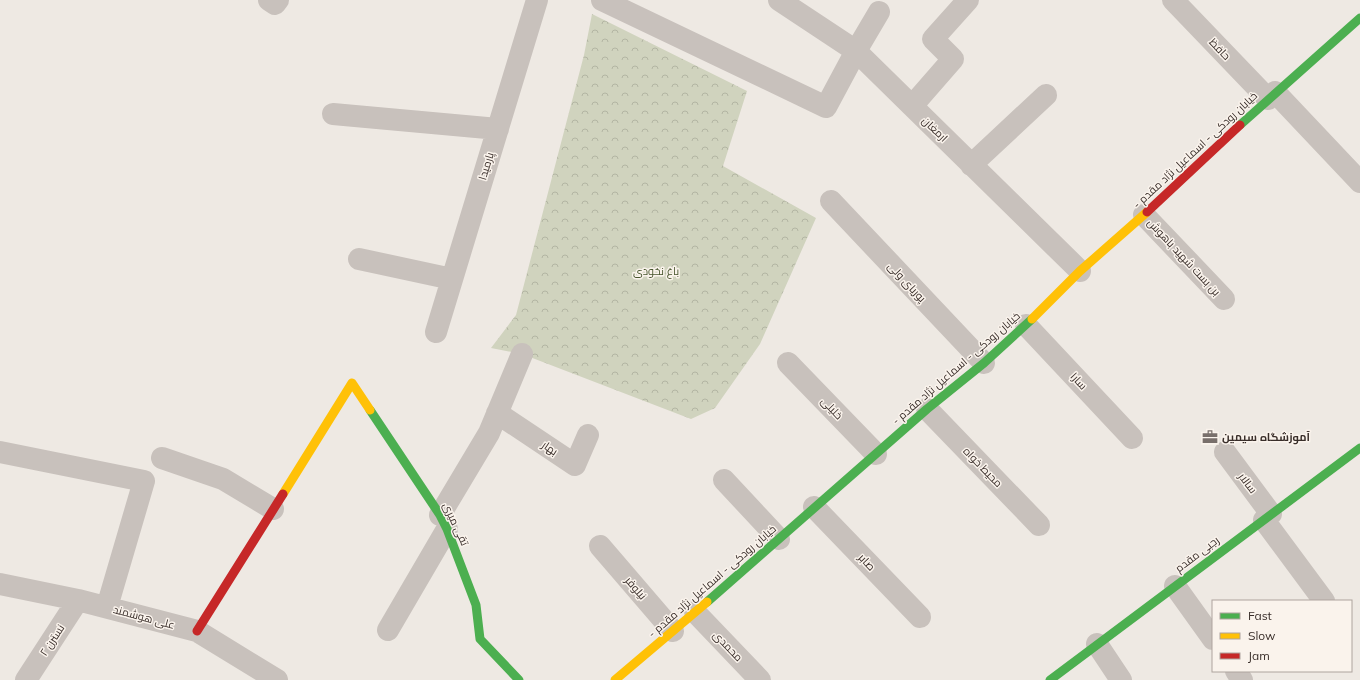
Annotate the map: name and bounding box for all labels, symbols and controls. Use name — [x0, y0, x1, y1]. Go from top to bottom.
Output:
street label: حافظ — [1206, 35, 1234, 63]
street label: - خیابان رودکی - اسماعیل نژاد مقدم — [1130, 89, 1261, 212]
street label: ارمغان — [919, 113, 951, 145]
street label: پارمیدا — [475, 150, 497, 182]
street label: بن بست شهید باهوش — [1145, 215, 1224, 299]
street label: پوریای ولی — [885, 259, 929, 305]
park label: باغ نخودی — [633, 264, 679, 279]
street label: - خیابان رودکی - اسماعیل نژاد مقدم — [889, 309, 1024, 428]
street label: سارا — [1068, 370, 1090, 392]
street label: خلیلی — [818, 394, 846, 422]
office icon: آموزشگاه سیمین — [1201, 428, 1219, 446]
place label: آموزشگاه سیمین — [1222, 430, 1311, 445]
street label: بهار — [538, 437, 561, 458]
street label: محیط خواه — [960, 444, 1006, 490]
street label: سالار — [1235, 469, 1260, 496]
street label: تقی میری — [440, 500, 472, 548]
street label: - خیابان رودکی - اسماعیل نژاد مقدم — [645, 522, 780, 641]
street label: رجبی مقدم — [1172, 533, 1223, 576]
street label: صابر — [855, 550, 878, 574]
street label: نیلوفر — [622, 573, 650, 602]
legend — [1212, 600, 1352, 672]
street label: علی هوشمند — [112, 602, 176, 632]
text: Fast — [1248, 608, 1272, 623]
street label: نسترن ۲ — [37, 621, 67, 658]
street label: محمدی — [710, 628, 746, 664]
text: Slow — [1248, 628, 1276, 643]
text: Jam — [1248, 648, 1270, 663]

